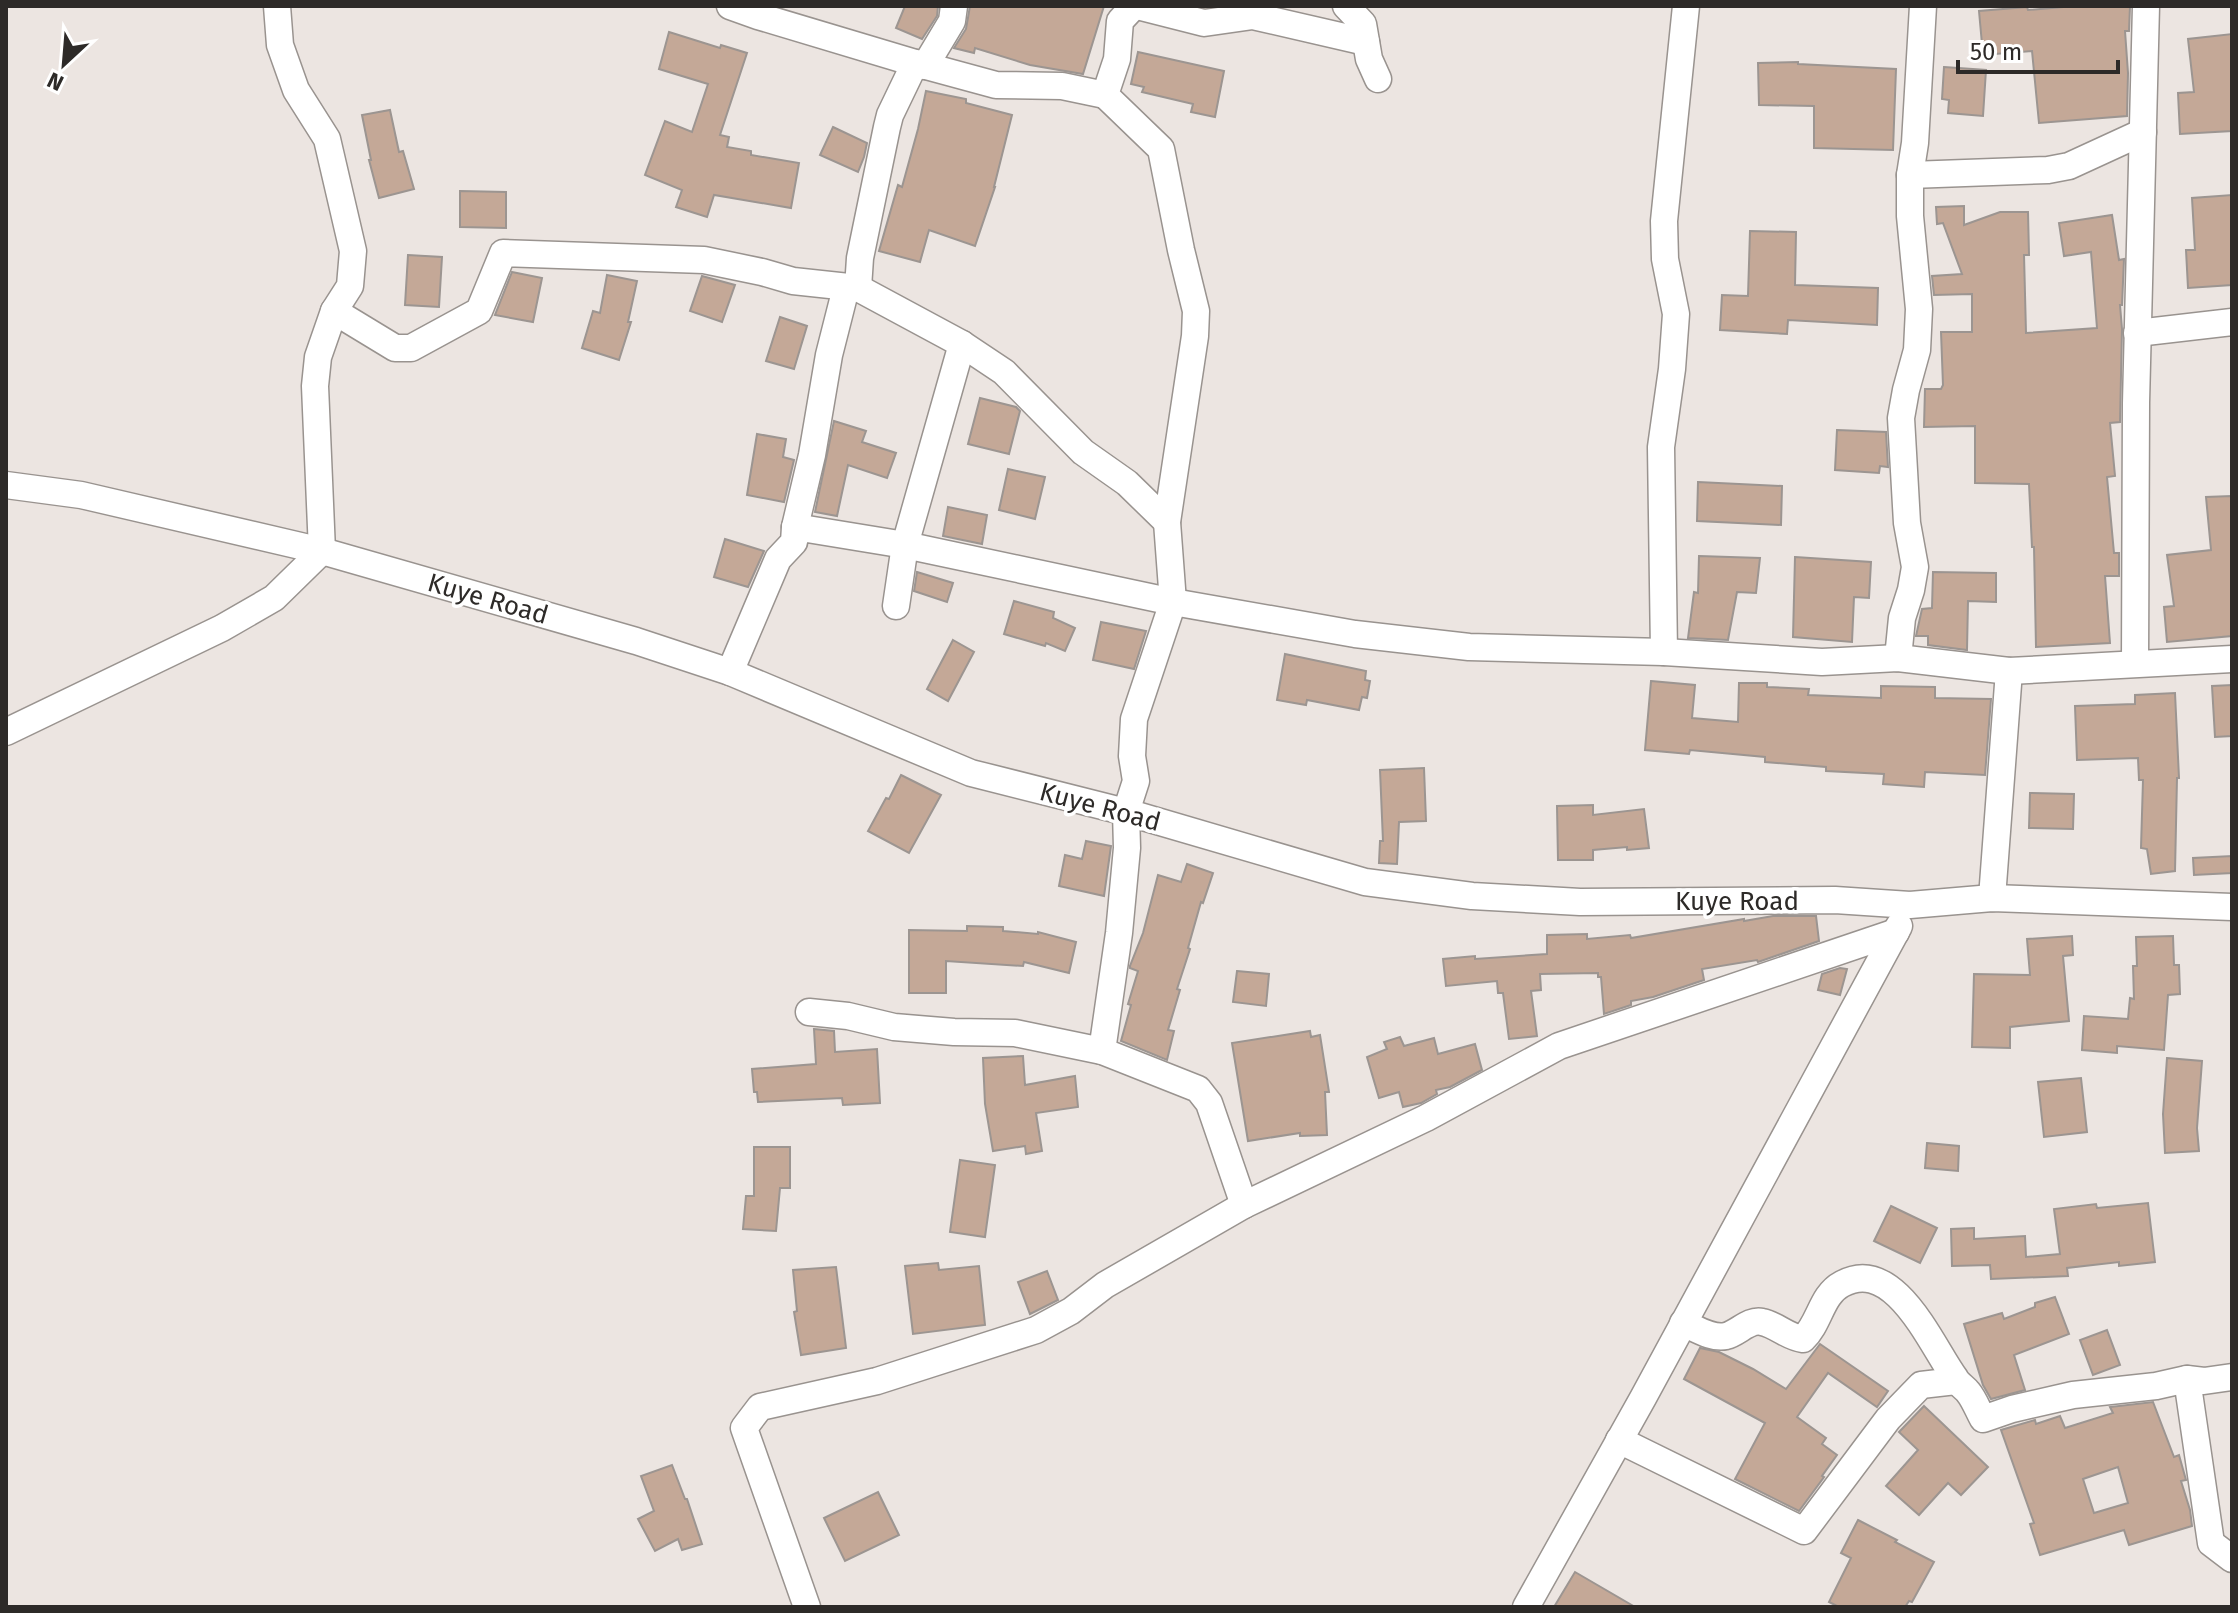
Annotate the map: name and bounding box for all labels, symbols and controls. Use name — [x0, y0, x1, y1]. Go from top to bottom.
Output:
north arrow — [24, 24, 104, 104]
scale bar — [1958, 24, 2118, 74]
text: 50 m — [1970, 38, 2022, 66]
text: N — [43, 66, 68, 97]
street label: Kuye Road — [424, 567, 552, 631]
street label: Kuye Road — [1036, 776, 1164, 838]
street label: Kuye Road — [1675, 886, 1799, 917]

